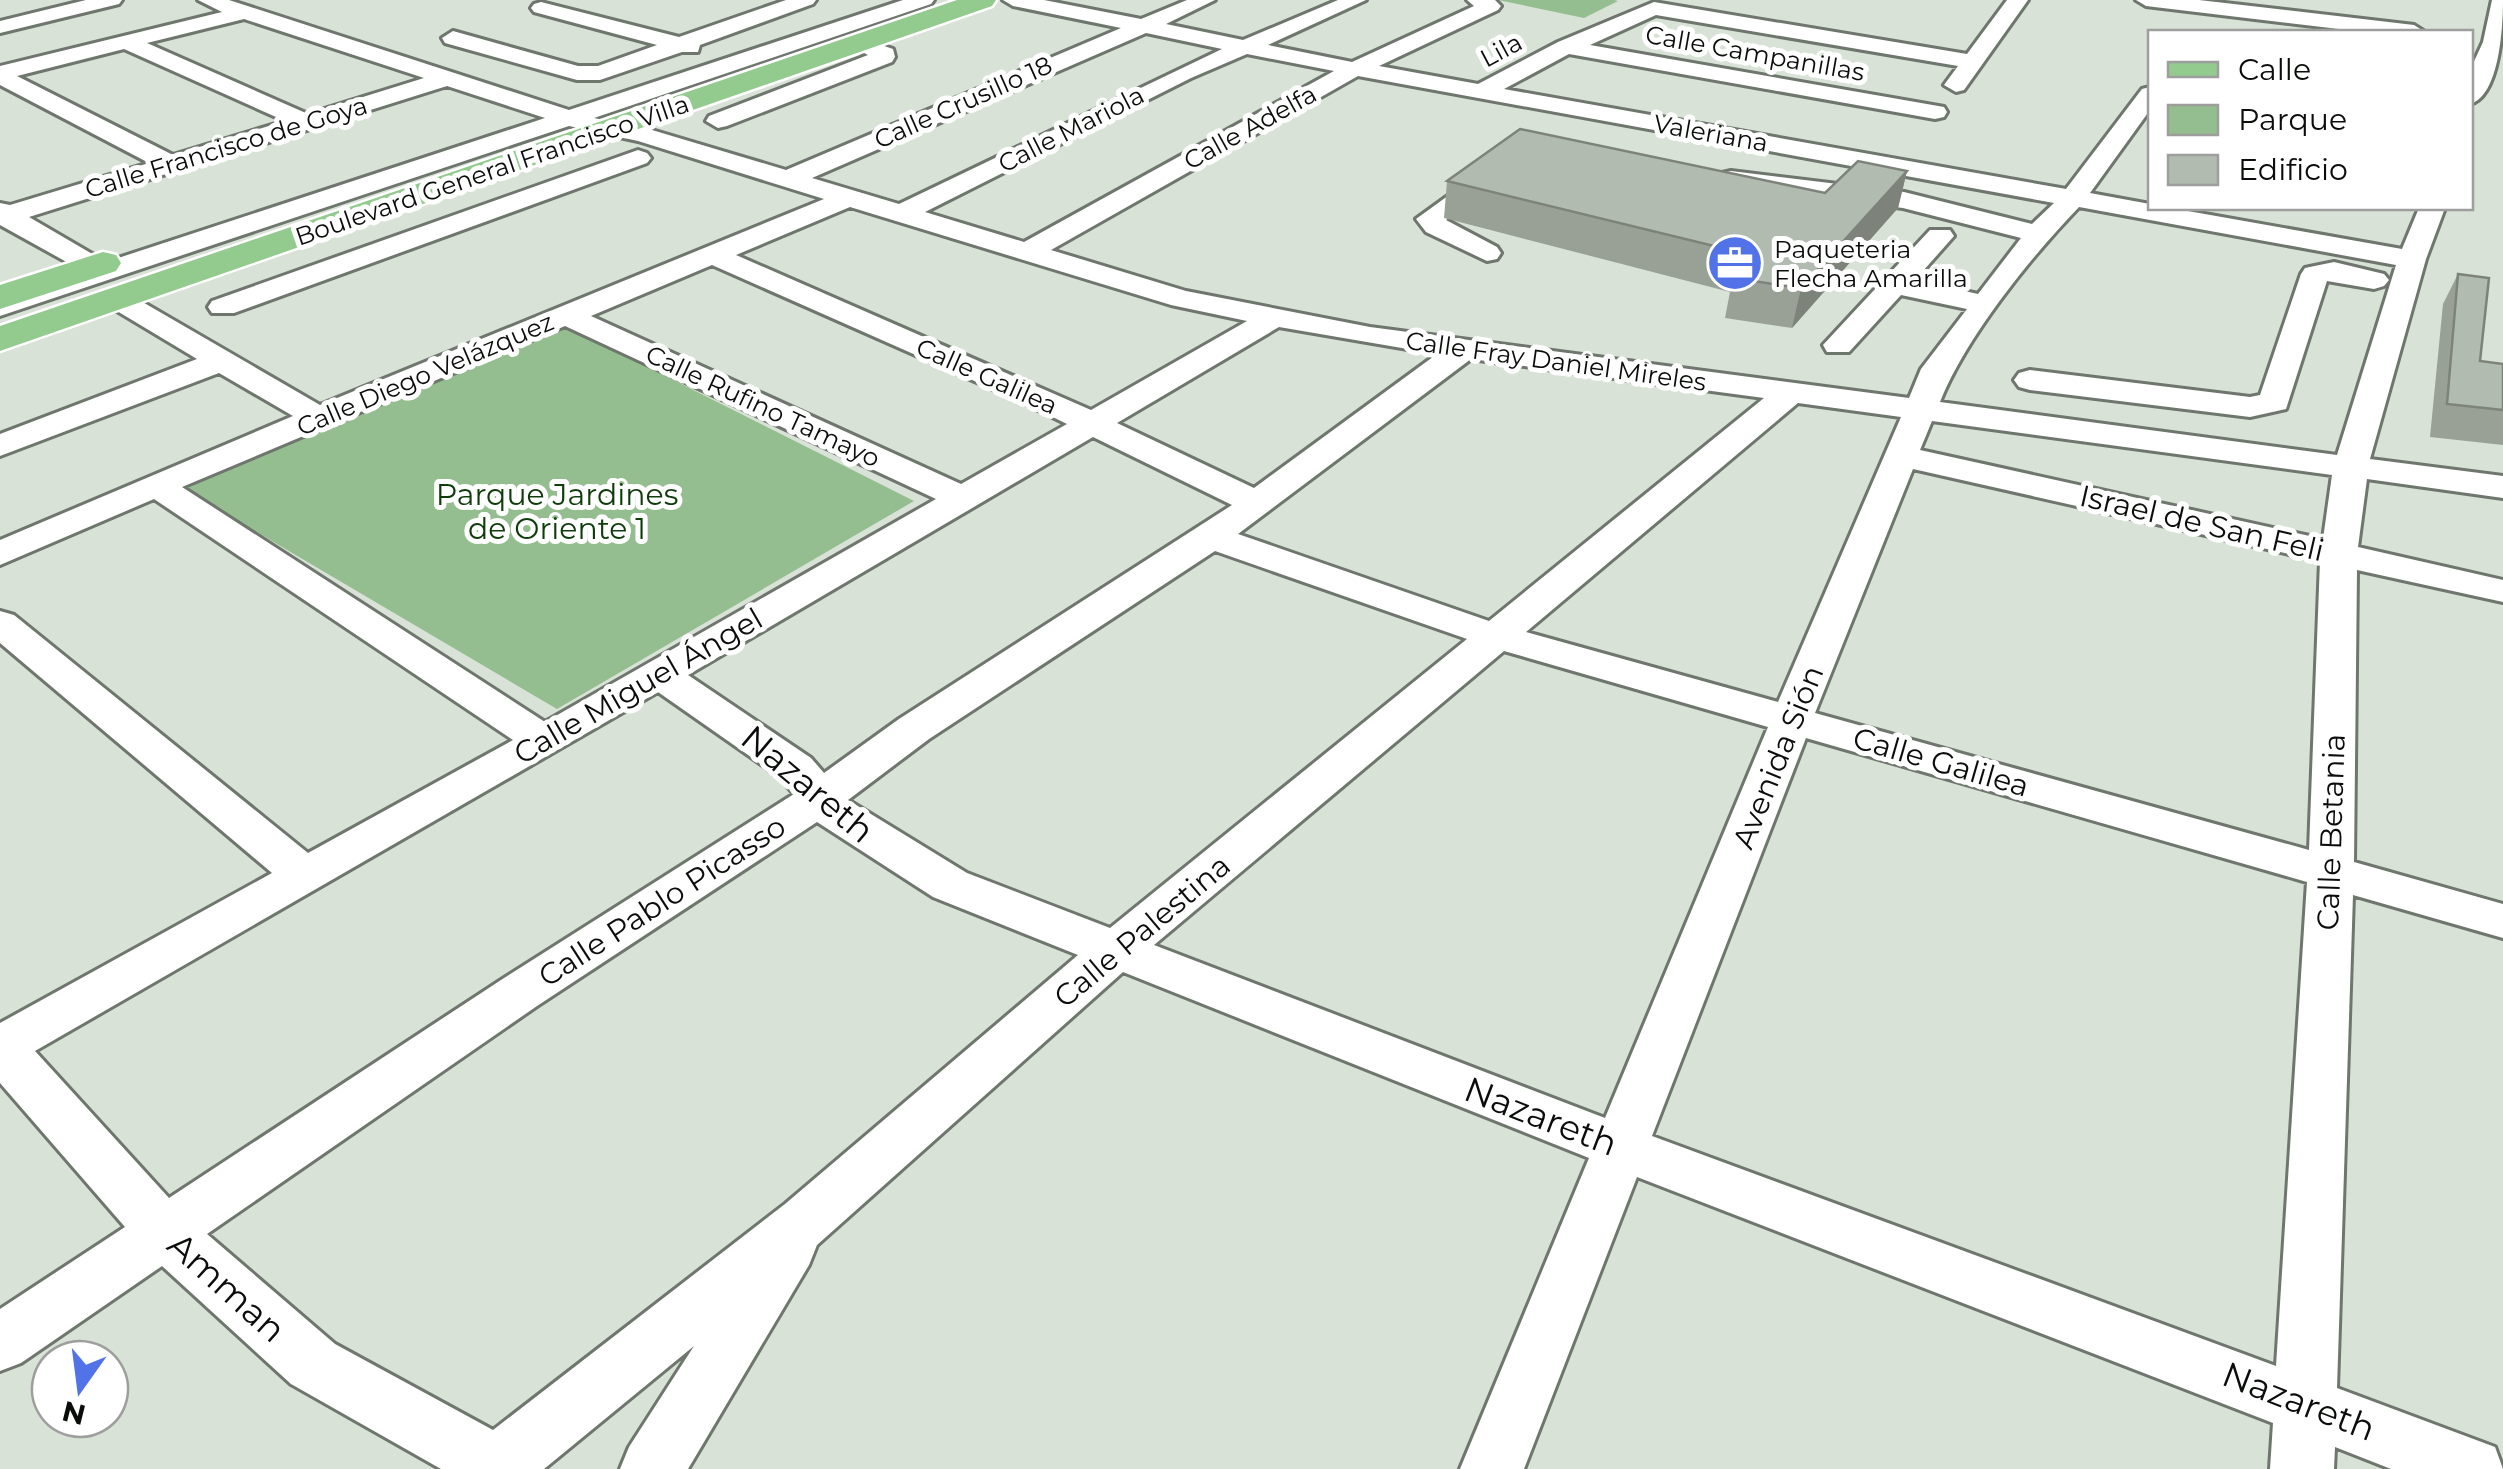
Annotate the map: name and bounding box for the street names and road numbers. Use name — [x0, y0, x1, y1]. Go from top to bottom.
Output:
street label: Calle Campanillas — [1643, 19, 1867, 87]
street label: Lila — [1475, 27, 1527, 73]
street label: Calle Crusillo 18 — [869, 49, 1057, 155]
street label: Calle Adelfa — [1178, 78, 1322, 176]
street label: Calle Mariola — [993, 79, 1149, 179]
street label: Boulevard General Francisco Villa — [291, 88, 693, 252]
street label: Calle Francisco de Goya — [81, 90, 371, 204]
street label: Valeriana — [1651, 108, 1771, 158]
street label: Calle Diego Velázquez — [292, 306, 558, 442]
street label: Calle Fray Daniel Mireles — [1404, 325, 1708, 397]
street label: Calle Galilea — [912, 332, 1062, 420]
street label: Calle Rufino Tamayo — [641, 339, 885, 473]
street label: Israel de San Feli — [2076, 477, 2328, 569]
street label: Calle Miguel Ángel — [507, 600, 769, 772]
street label: Avenida Sión — [1724, 660, 1832, 854]
street label: Nazareth — [733, 716, 883, 852]
street label: Calle Galilea — [1849, 719, 2033, 805]
street label: Calle Betania — [2309, 733, 2353, 931]
street label: Calle Pablo Picasso — [532, 807, 792, 995]
street label: Calle Palestina — [1046, 847, 1238, 1015]
street label: Nazareth — [1458, 1067, 1624, 1165]
street label: Amman — [159, 1223, 295, 1351]
street label: Nazareth — [2216, 1352, 2382, 1450]

